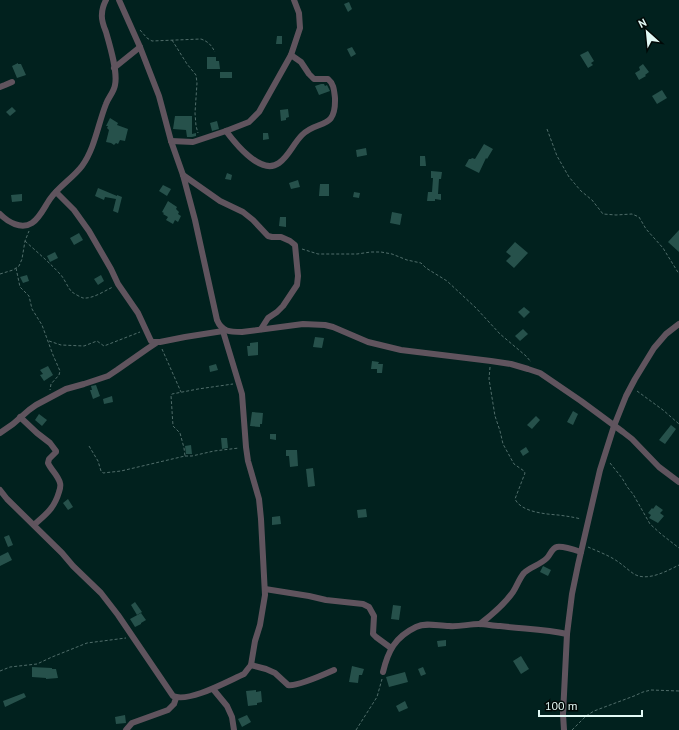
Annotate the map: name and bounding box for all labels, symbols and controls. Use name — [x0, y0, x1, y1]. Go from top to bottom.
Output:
north arrow — [627, 12, 667, 52]
text: N — [636, 15, 649, 31]
scale bar — [539, 692, 642, 718]
text: 100 m — [545, 698, 578, 713]

